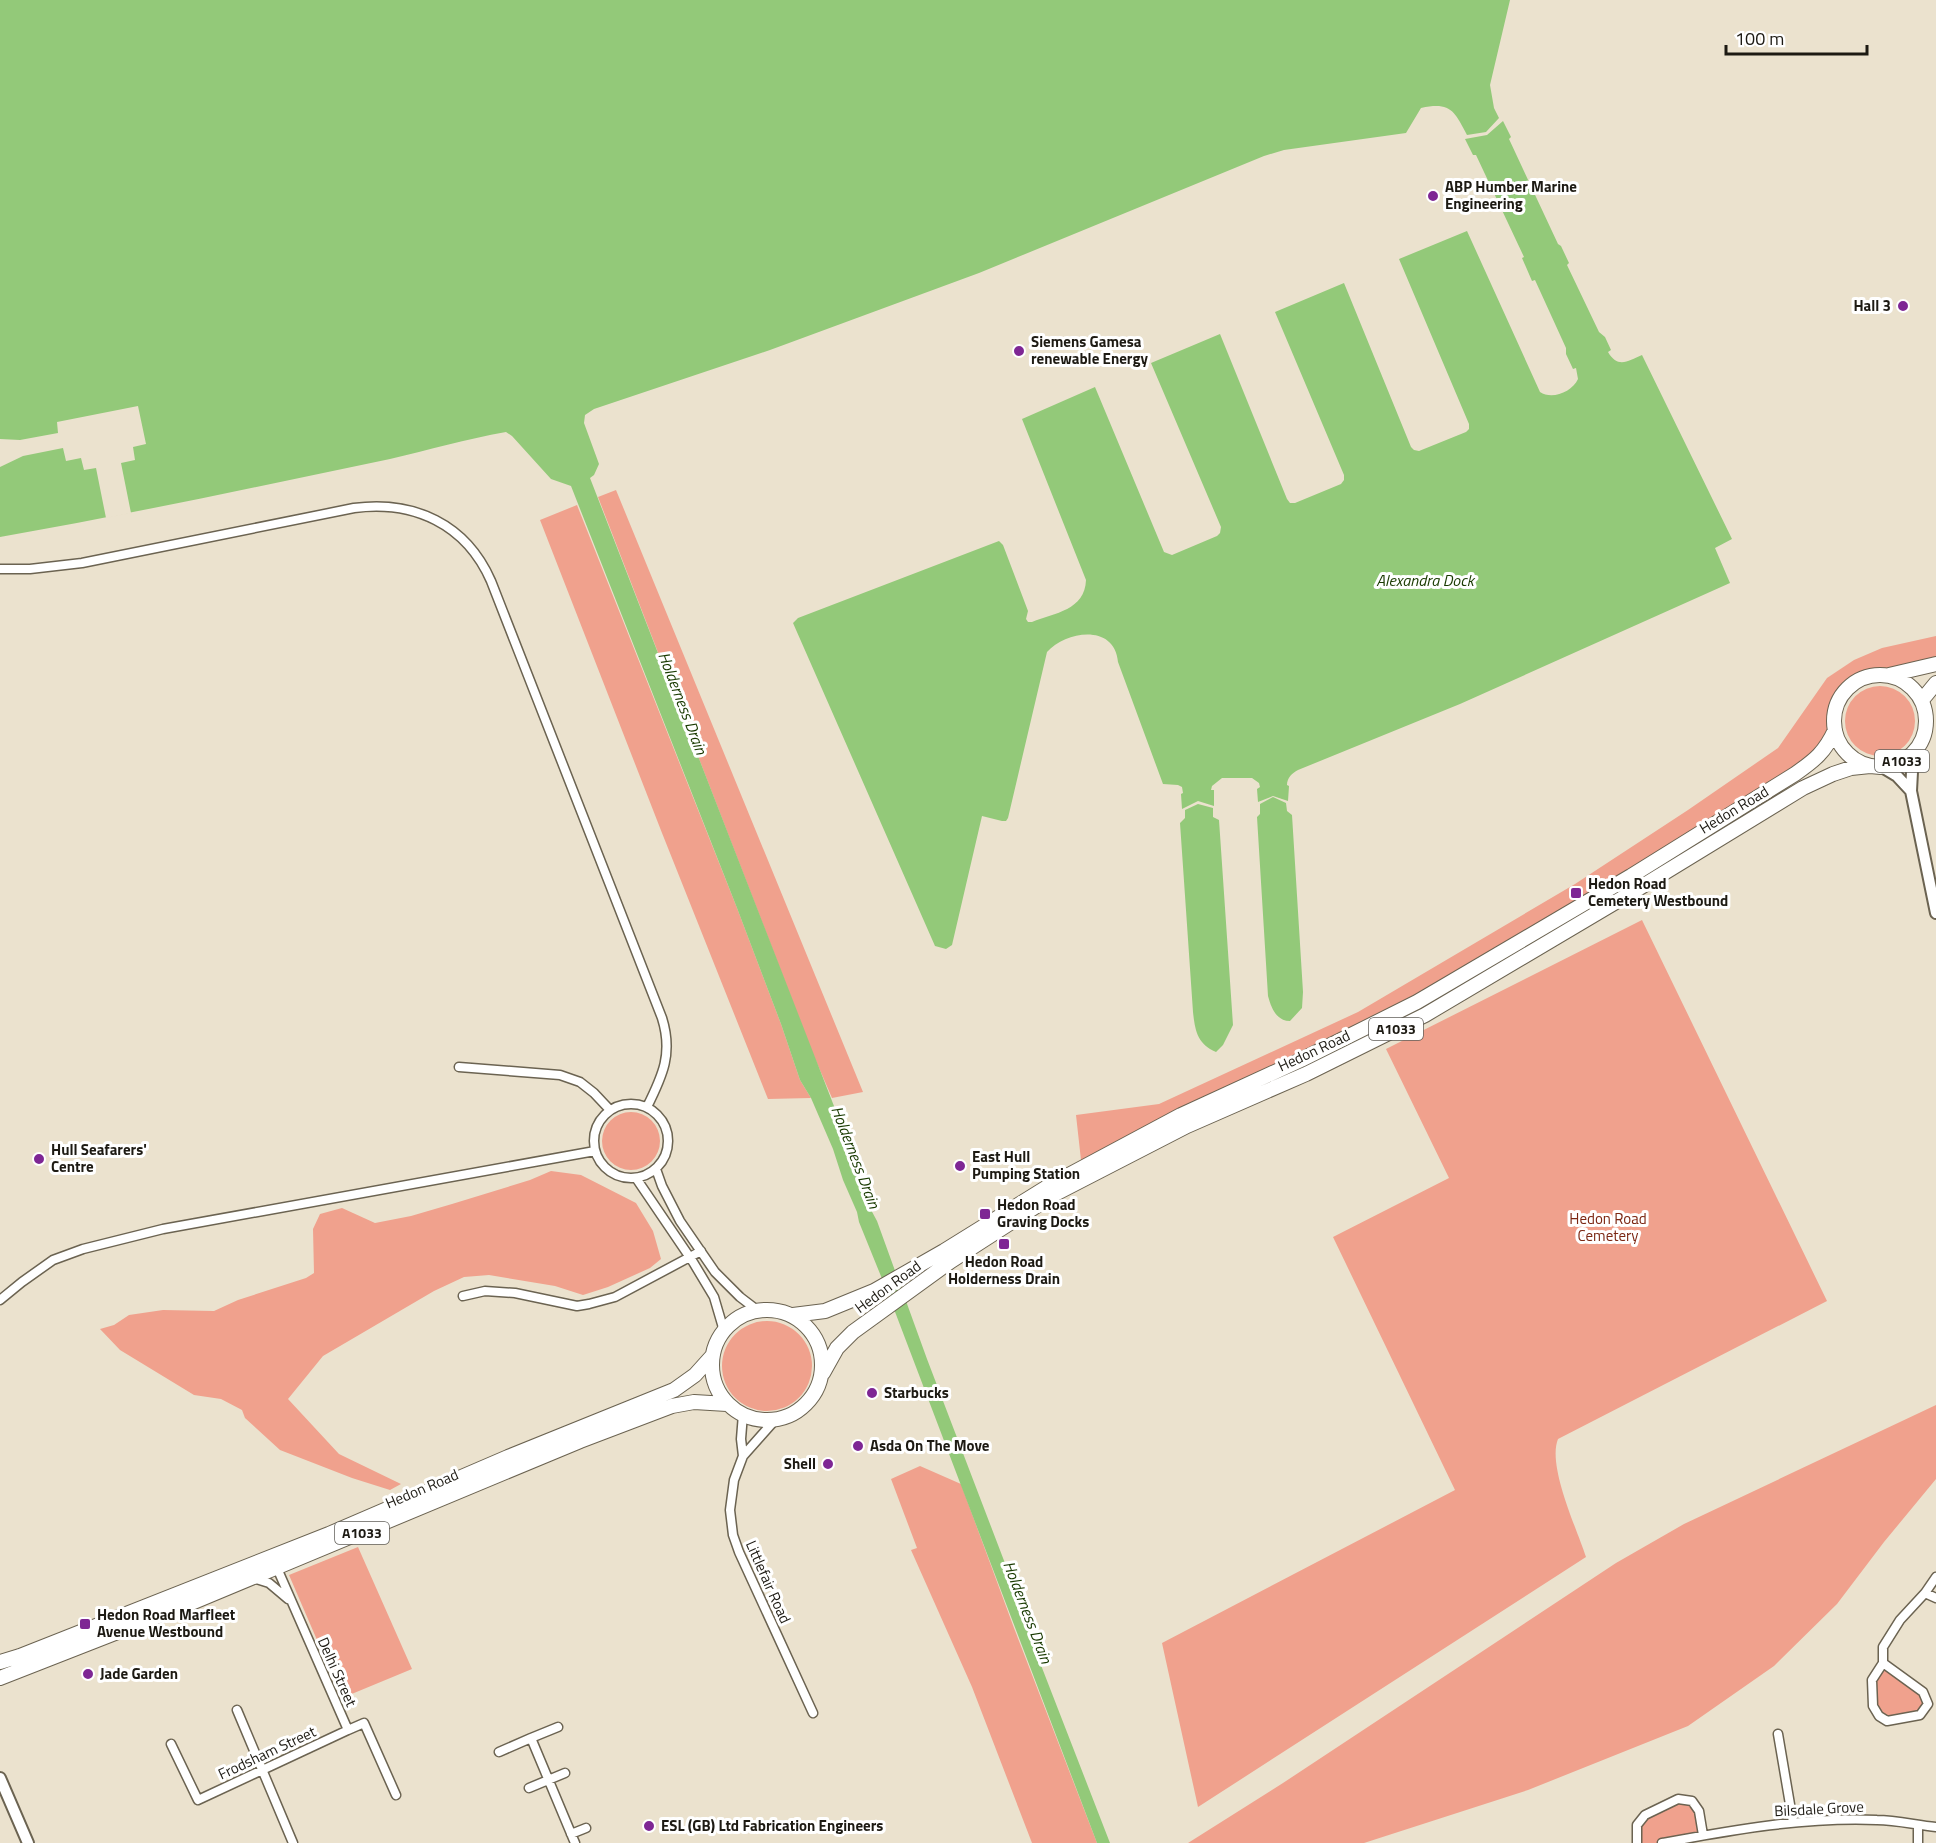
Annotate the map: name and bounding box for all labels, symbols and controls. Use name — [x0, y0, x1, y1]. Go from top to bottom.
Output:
scale bar — [1726, 18, 1867, 56]
text: 100 m — [1735, 25, 1784, 52]
place label: ABP Humber Marine Engineering — [1445, 175, 1577, 215]
marker: ABP Humber Marine Engineering — [1426, 189, 1440, 203]
place label: Hall 3 — [1853, 294, 1891, 317]
marker: Hall 3 — [1896, 299, 1910, 313]
place label: Siemens Gamesa renewable Energy — [1031, 330, 1148, 370]
marker: Siemens Gamesa renewable Energy — [1012, 344, 1026, 358]
water label: Alexandra Dock — [1376, 568, 1476, 592]
water label: Holderness Drain — [652, 648, 714, 759]
road number: A1033 — [1875, 750, 1929, 772]
street label: Hedon Road — [1695, 780, 1773, 839]
place label: Hedon Road Cemetery Westbound — [1588, 872, 1728, 912]
marker: Hedon Road Cemetery Westbound — [1569, 886, 1583, 900]
road number: A1033 — [1369, 1018, 1423, 1040]
street label: Hedon Road — [1274, 1024, 1354, 1077]
water label: Holderness Drain — [825, 1102, 887, 1213]
place label: Hull Seafarers' Centre — [51, 1138, 147, 1178]
place label: East Hull Pumping Station — [972, 1145, 1080, 1185]
marker: Hull Seafarers' Centre — [32, 1152, 46, 1166]
marker: East Hull Pumping Station — [953, 1159, 967, 1173]
place label: Hedon Road Graving Docks — [997, 1193, 1089, 1233]
marker: Hedon Road Graving Docks — [978, 1207, 992, 1221]
park label: Hedon Road Cemetery — [1569, 1207, 1647, 1247]
marker: Hedon Road Holderness Drain — [997, 1237, 1011, 1251]
place label: Hedon Road Holderness Drain — [948, 1250, 1060, 1290]
street label: Hedon Road — [850, 1255, 926, 1319]
place label: Starbucks — [884, 1381, 949, 1404]
marker: Starbucks — [865, 1386, 879, 1400]
place label: Asda On The Move — [870, 1434, 990, 1457]
marker: Asda On The Move — [851, 1439, 865, 1453]
place label: Shell — [784, 1452, 816, 1475]
marker: Shell — [821, 1457, 835, 1471]
street label: Hedon Road — [382, 1463, 462, 1514]
road number: A1033 — [335, 1522, 389, 1544]
street label: Littlefair Road — [740, 1537, 797, 1627]
water label: Holderness Drain — [997, 1557, 1059, 1668]
place label: Hedon Road Marfleet Avenue Westbound — [97, 1603, 236, 1643]
marker: Hedon Road Marfleet Avenue Westbound — [78, 1617, 92, 1631]
street label: Delhi Street — [312, 1633, 363, 1711]
place label: Jade Garden — [100, 1662, 178, 1685]
marker: Jade Garden — [81, 1667, 95, 1681]
street label: Frodsham Street — [214, 1720, 320, 1785]
street label: Bilsdale Grove — [1774, 1795, 1864, 1822]
place label: ESL (GB) Ltd Fabrication Engineers — [661, 1814, 883, 1837]
marker: ESL (GB) Ltd Fabrication Engineers — [642, 1819, 656, 1833]

